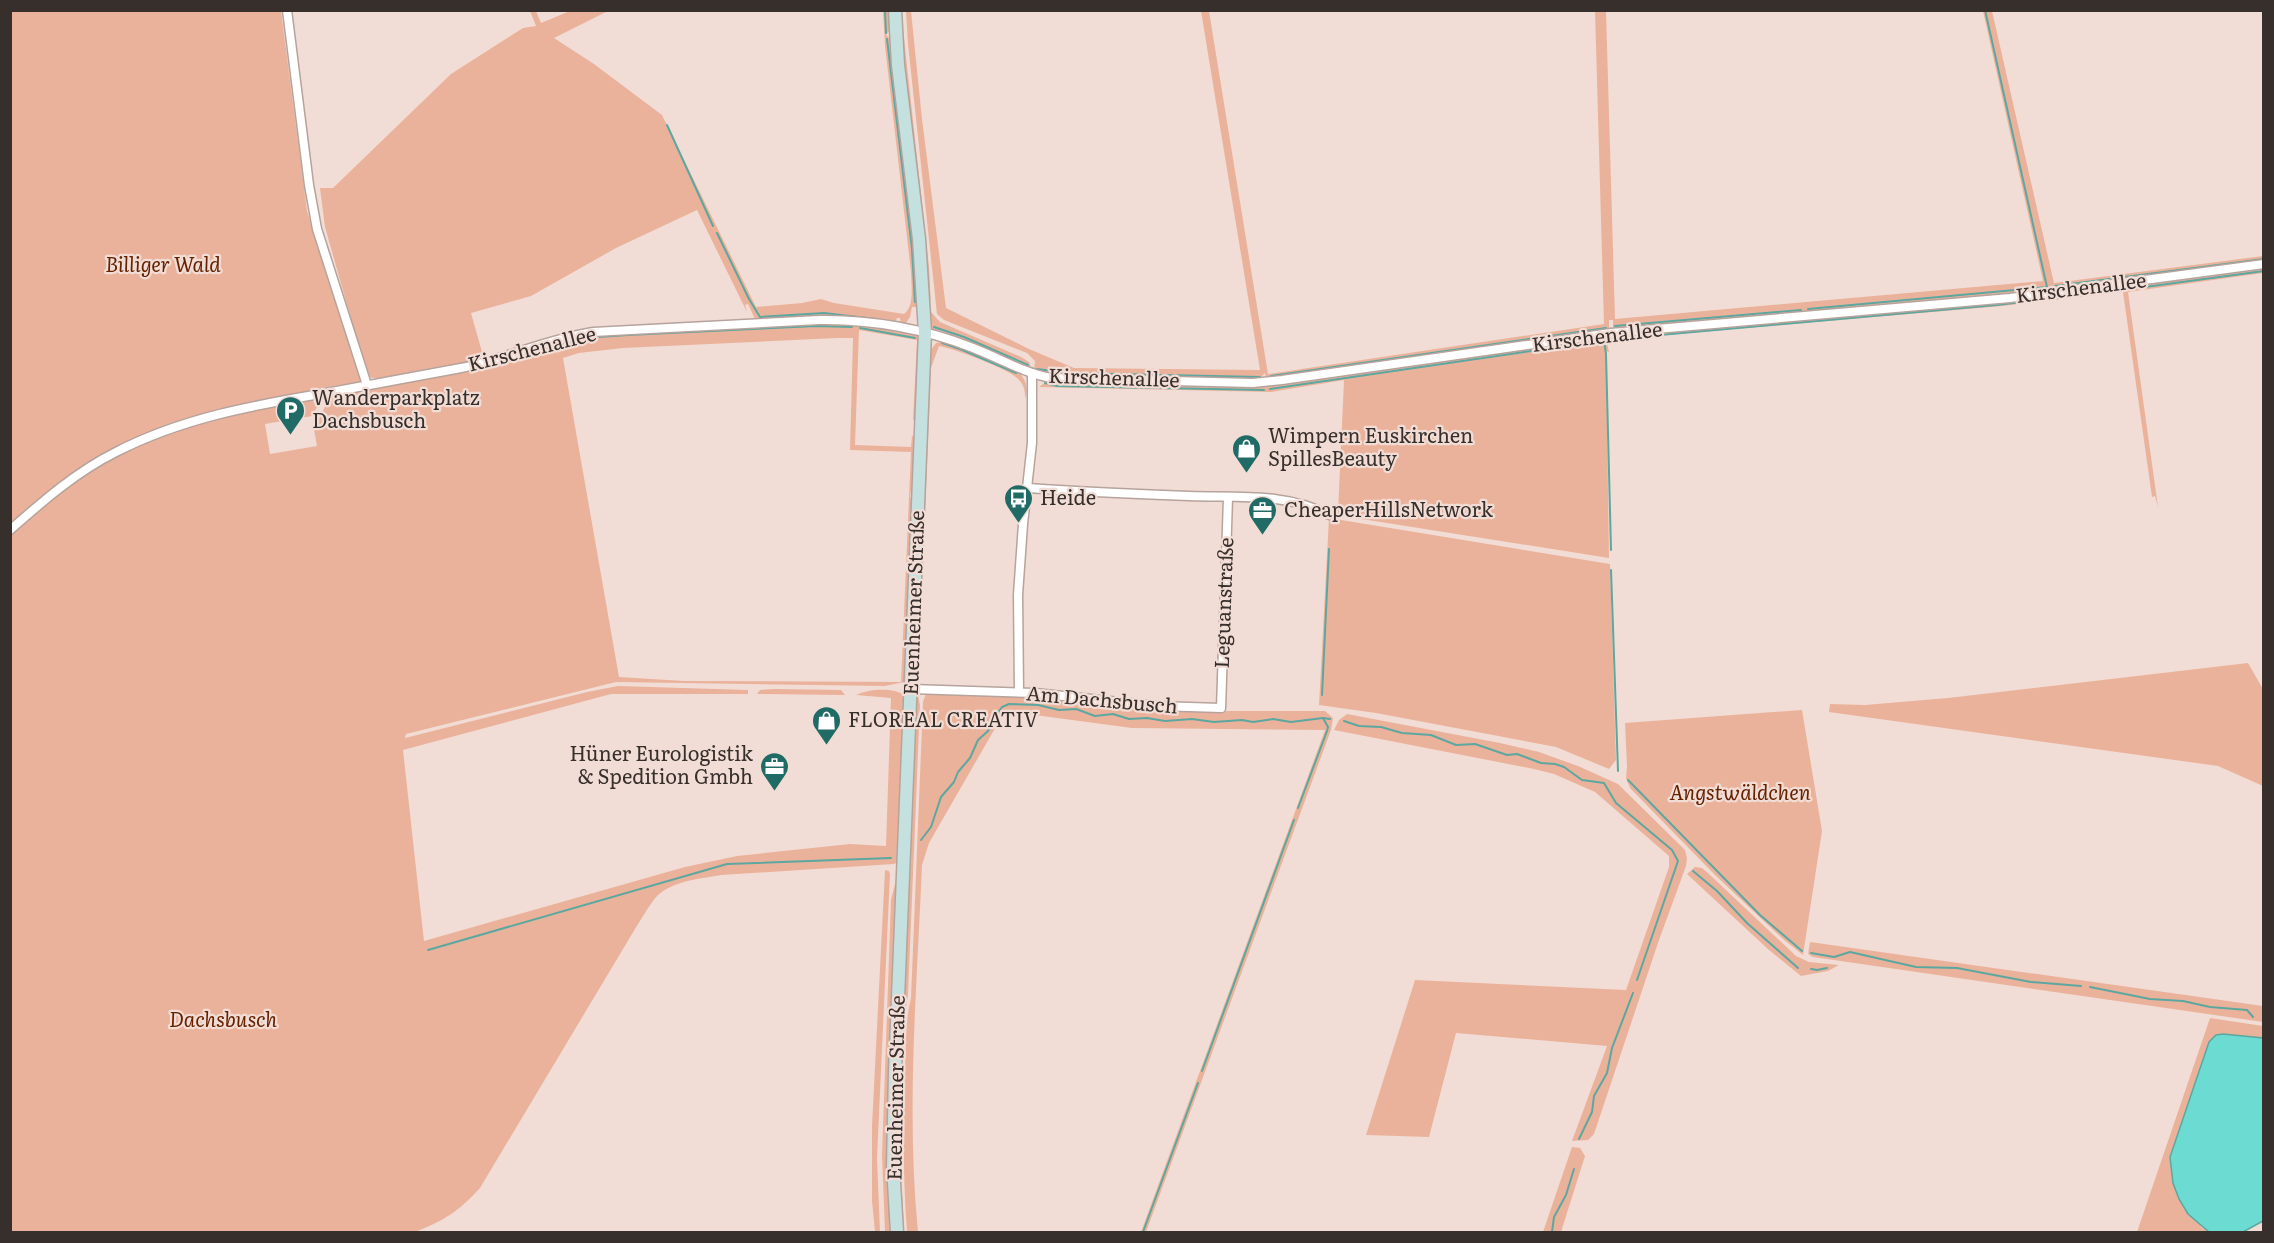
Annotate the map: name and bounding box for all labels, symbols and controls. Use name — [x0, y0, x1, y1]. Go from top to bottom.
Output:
park label: Billiger Wald — [105, 248, 221, 278]
street label: Kirschenallee — [2014, 263, 2148, 309]
street label: Kirschenallee — [1530, 312, 1664, 358]
street label: Kirschenallee — [464, 317, 599, 378]
street label: Kirschenallee — [1048, 359, 1180, 393]
place label: Wanderparkplatz Dachsbusch — [312, 381, 480, 434]
parking icon: Wanderparkplatz Dachsbusch — [275, 394, 307, 436]
place label: Wimpern Euskirchen SpillesBeauty — [1268, 419, 1473, 472]
shop icon: Wimpern Euskirchen SpillesBeauty — [1231, 432, 1263, 474]
place label: Heide — [1040, 481, 1096, 511]
bus stop icon: Heide — [1003, 482, 1035, 524]
place label: CheaperHillsNetwork — [1284, 493, 1494, 523]
office icon: CheaperHillsNetwork — [1247, 494, 1279, 536]
street label: Euenheimer Straße — [894, 510, 930, 696]
street label: Leguanstraße — [1205, 537, 1239, 669]
street label: Am Dachsbusch — [1025, 676, 1179, 720]
place label: FLOREAL CREATIV — [848, 703, 1038, 733]
shop icon: FLOREAL CREATIV — [811, 704, 843, 746]
place label: Hüner Eurologistik & Spedition Gmbh — [569, 737, 754, 790]
office icon: Hüner Eurologistik & Spedition Gmbh — [758, 750, 790, 792]
park label: Angstwäldchen — [1669, 776, 1811, 806]
street label: Euenheimer Straße — [877, 995, 911, 1181]
park label: Dachsbusch — [169, 1003, 277, 1033]

